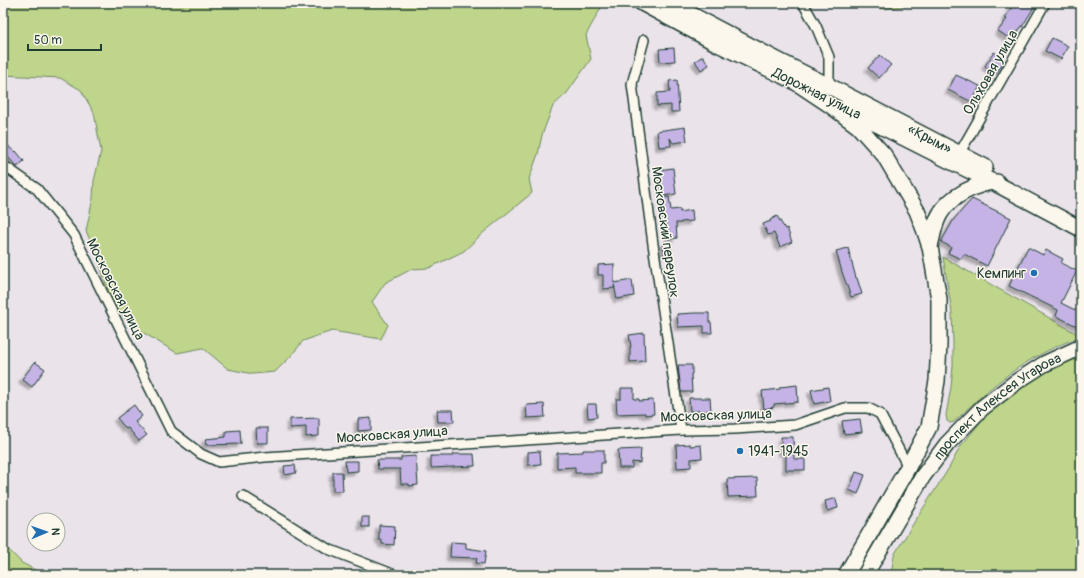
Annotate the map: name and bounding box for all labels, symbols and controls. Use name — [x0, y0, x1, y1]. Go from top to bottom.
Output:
scale bar — [28, 26, 101, 52]
street label: Ольховая улица — [959, 27, 1022, 118]
text: 50 m — [34, 33, 62, 48]
street label: Дорожная улица — [769, 63, 864, 123]
street label: «Крым» — [905, 120, 954, 157]
street label: Московский переулок — [648, 165, 683, 299]
street label: Московская улица — [83, 236, 148, 343]
place label: Кемпинг — [977, 265, 1026, 282]
marker: Кемпинг — [1029, 268, 1039, 278]
street label: проспект Алексея Угарова — [930, 349, 1064, 463]
street label: Московская улица — [660, 405, 772, 426]
street label: Московская улица — [336, 422, 448, 447]
place label: 1941-1945 — [748, 443, 809, 460]
marker: 1941-1945 — [735, 446, 745, 456]
north arrow — [26, 512, 66, 552]
text: N — [49, 528, 62, 536]

